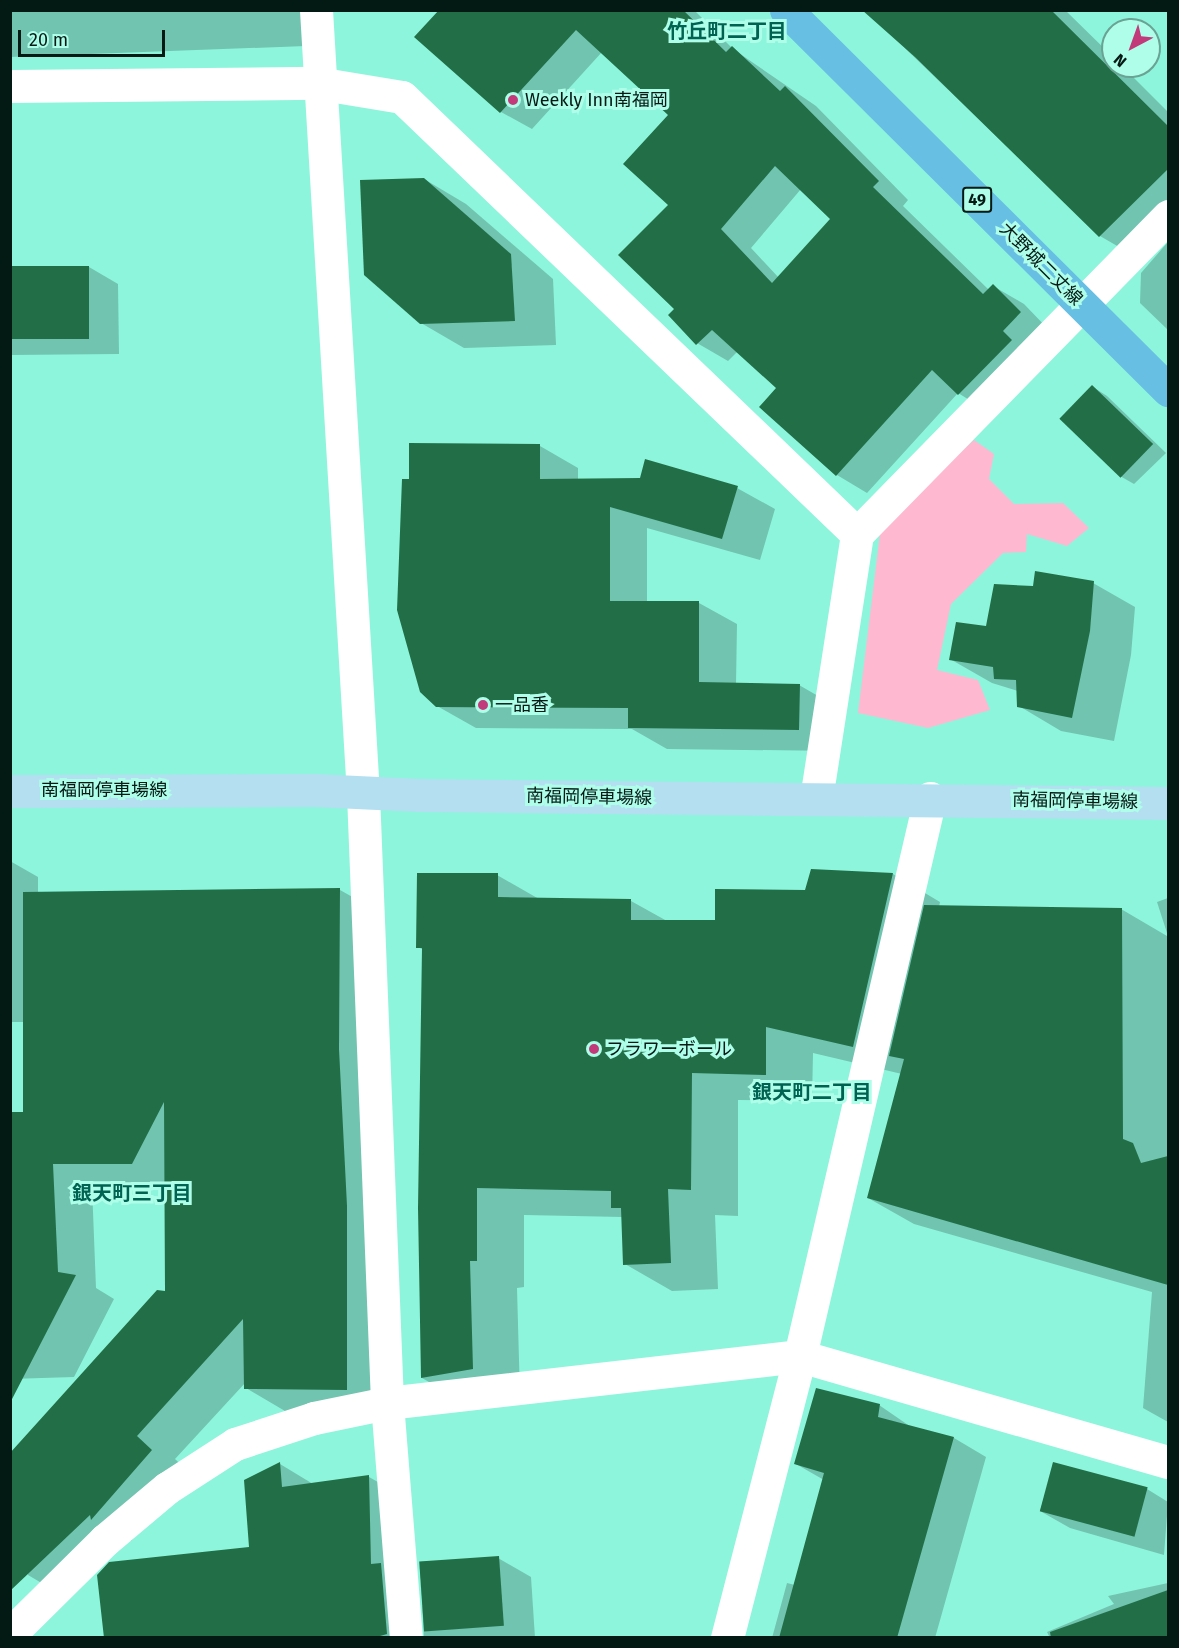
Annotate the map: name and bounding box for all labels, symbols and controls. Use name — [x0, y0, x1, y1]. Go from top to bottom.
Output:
scale bar — [21, 18, 168, 56]
north arrow — [1101, 18, 1161, 78]
district label: 竹丘町二丁目 — [667, 19, 787, 43]
text: 20 m — [29, 29, 68, 51]
text: N — [1110, 50, 1130, 71]
place label: Weekly Inn南福岡 — [525, 89, 668, 111]
marker: Weekly Inn南福岡 — [506, 93, 520, 107]
road number: 49 — [962, 187, 992, 213]
street label: 大野城二丈線 — [995, 218, 1087, 310]
place label: 一品香 — [495, 694, 549, 716]
marker: 一品香 — [476, 698, 490, 712]
street label: 南福岡停車場線 — [41, 779, 167, 801]
street label: 南福岡停車場線 — [526, 785, 652, 809]
street label: 南福岡停車場線 — [1012, 789, 1138, 813]
place label: フラワーボール — [606, 1038, 732, 1060]
marker: フラワーボール — [587, 1042, 601, 1056]
district label: 銀天町二丁目 — [752, 1080, 872, 1104]
district label: 銀天町三丁目 — [72, 1181, 192, 1205]

